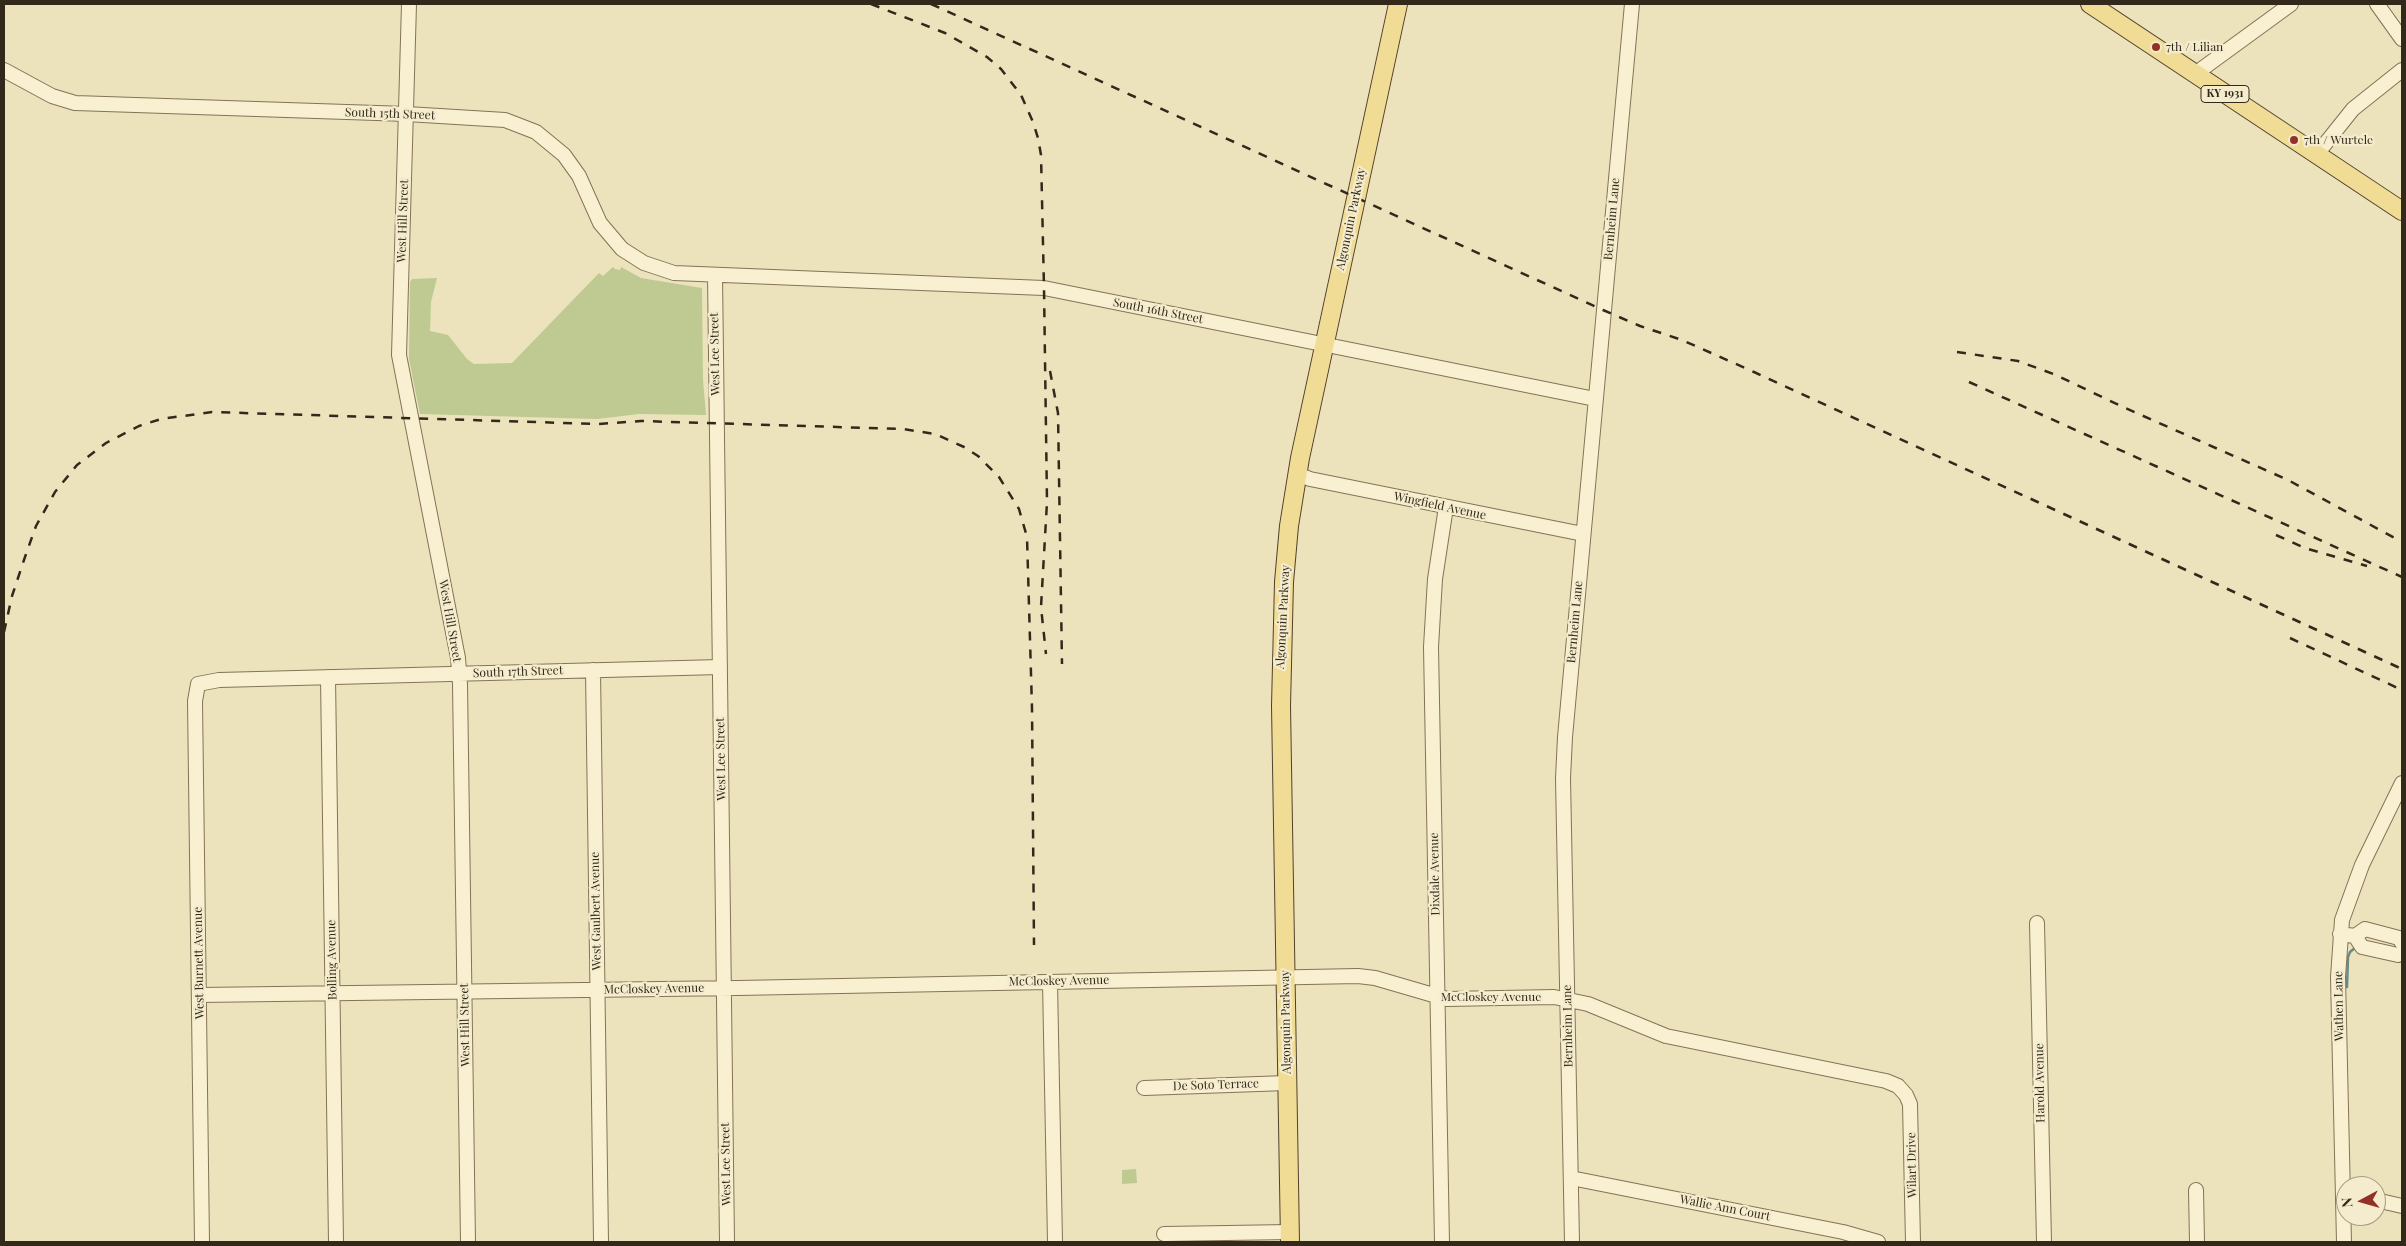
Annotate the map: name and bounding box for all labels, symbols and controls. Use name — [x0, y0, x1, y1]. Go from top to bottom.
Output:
place label: 7th / Lilian — [2166, 40, 2223, 54]
marker: 7th / Lilian — [2150, 41, 2162, 53]
road number: KY 1931 — [2201, 86, 2249, 102]
street label: South 15th Street — [345, 105, 435, 123]
place label: 7th / Wurtele — [2304, 133, 2373, 147]
marker: 7th / Wurtele — [2288, 134, 2300, 146]
street label: Algonquin Parkway — [1333, 167, 1369, 271]
street label: Bernheim Lane — [1601, 177, 1623, 261]
street label: West Hill Street — [394, 179, 412, 263]
street label: South 16th Street — [1112, 295, 1204, 327]
street label: West Lee Street — [707, 312, 723, 396]
street label: Wingfield Avenue — [1393, 489, 1487, 523]
street label: Algonquin Parkway — [1273, 565, 1293, 669]
street label: West Hill Street — [436, 579, 464, 663]
street label: Bernheim Lane — [1564, 580, 1586, 664]
street label: South 17th Street — [473, 663, 563, 681]
street label: West Lee Street — [713, 717, 729, 801]
street label: Dixdale Avenue — [1427, 832, 1443, 916]
street label: West Gaulbert Avenue — [588, 852, 604, 970]
street label: West Burnett Avenue — [191, 907, 207, 1019]
street label: Bolling Avenue — [324, 920, 340, 1000]
street label: Algonquin Parkway — [1278, 970, 1294, 1074]
street label: Wathen Lane — [2331, 971, 2347, 1041]
street label: McCloskey Avenue — [1009, 973, 1109, 989]
street label: McCloskey Avenue — [604, 981, 704, 997]
street label: West Hill Street — [457, 983, 473, 1067]
street label: Bernheim Lane — [1560, 985, 1576, 1067]
street label: McCloskey Avenue — [1441, 990, 1541, 1004]
street label: Harold Avenue — [2032, 1043, 2048, 1123]
street label: De Soto Terrace — [1173, 1076, 1259, 1094]
street label: West Lee Street — [718, 1122, 734, 1206]
street label: Wilart Drive — [1904, 1132, 1920, 1198]
north arrow — [2336, 1176, 2386, 1226]
street label: Wallie Ann Court — [1678, 1192, 1772, 1224]
text: N — [2337, 1197, 2357, 1209]

